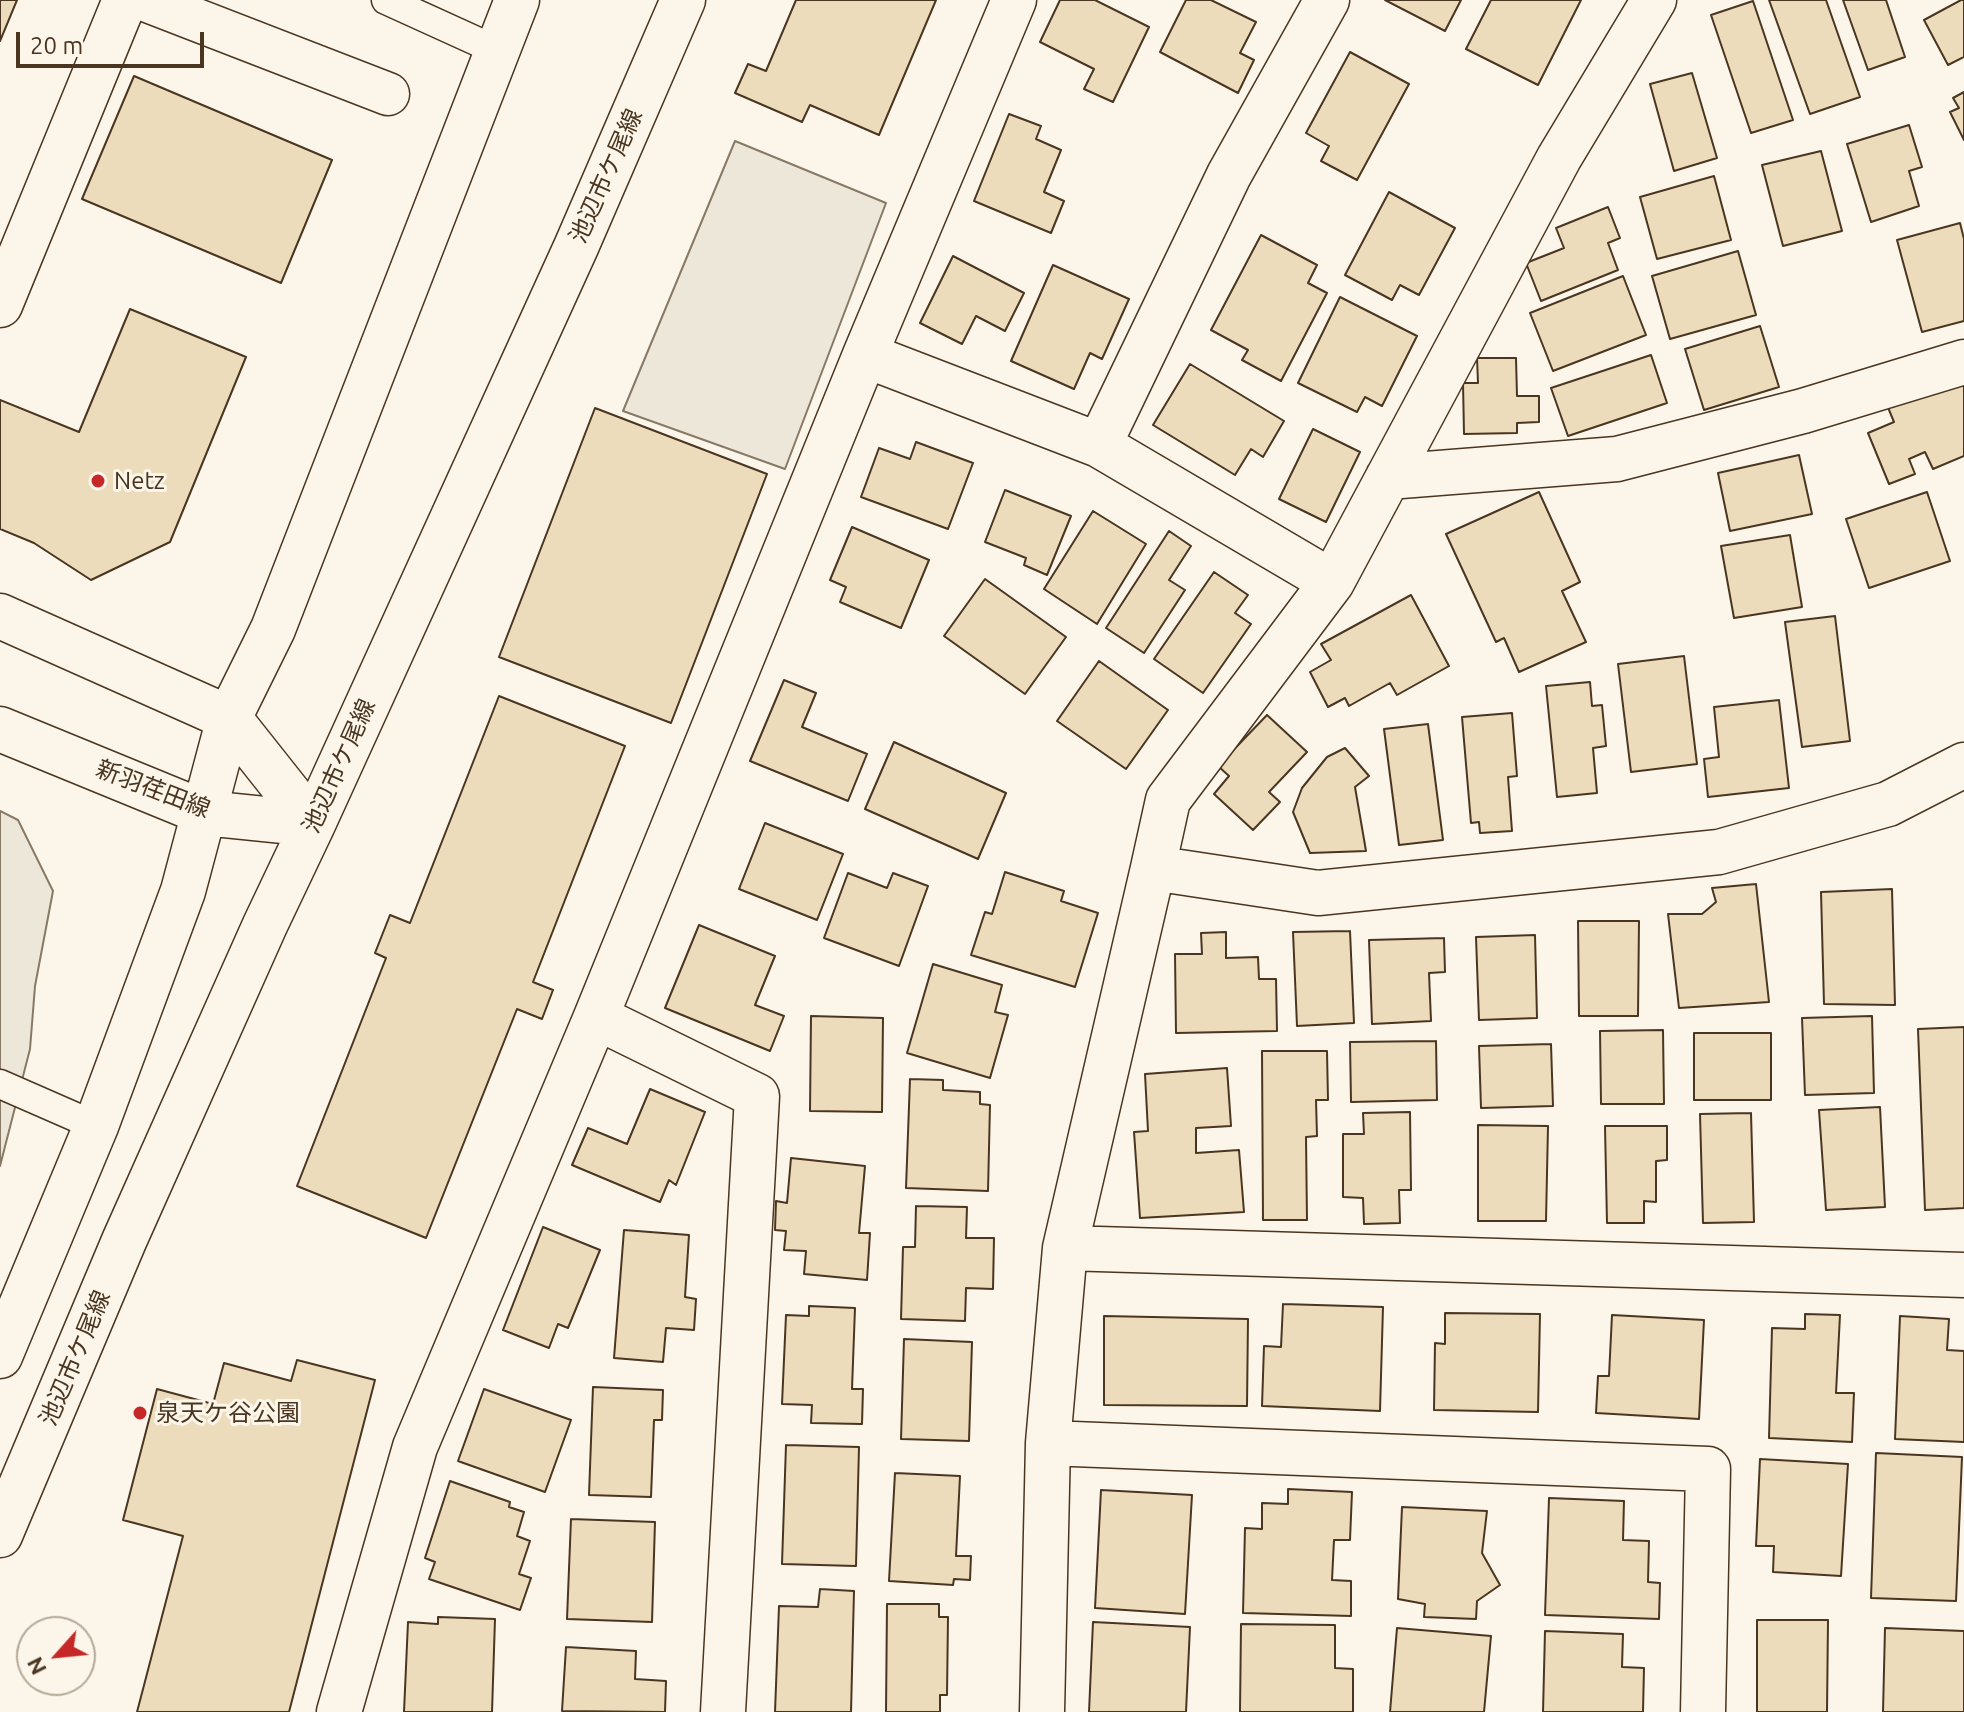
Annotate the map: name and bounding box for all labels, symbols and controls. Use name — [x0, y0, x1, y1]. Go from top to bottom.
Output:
scale bar — [20, 16, 208, 66]
text: 20 m — [30, 32, 83, 59]
street label: 池辺市ケ尾線 — [564, 104, 648, 248]
place label: Netz — [114, 467, 165, 495]
marker: Netz — [89, 472, 107, 490]
street label: 池辺市ケ尾線 — [297, 694, 381, 838]
street label: 新羽荏田線 — [92, 754, 214, 824]
street label: 池辺市ケ尾線 — [34, 1286, 116, 1430]
place label: 泉天ケ谷公園 — [156, 1399, 300, 1427]
marker: 泉天ケ谷公園 — [131, 1404, 149, 1422]
north arrow — [16, 1616, 96, 1696]
text: N — [21, 1653, 51, 1679]

